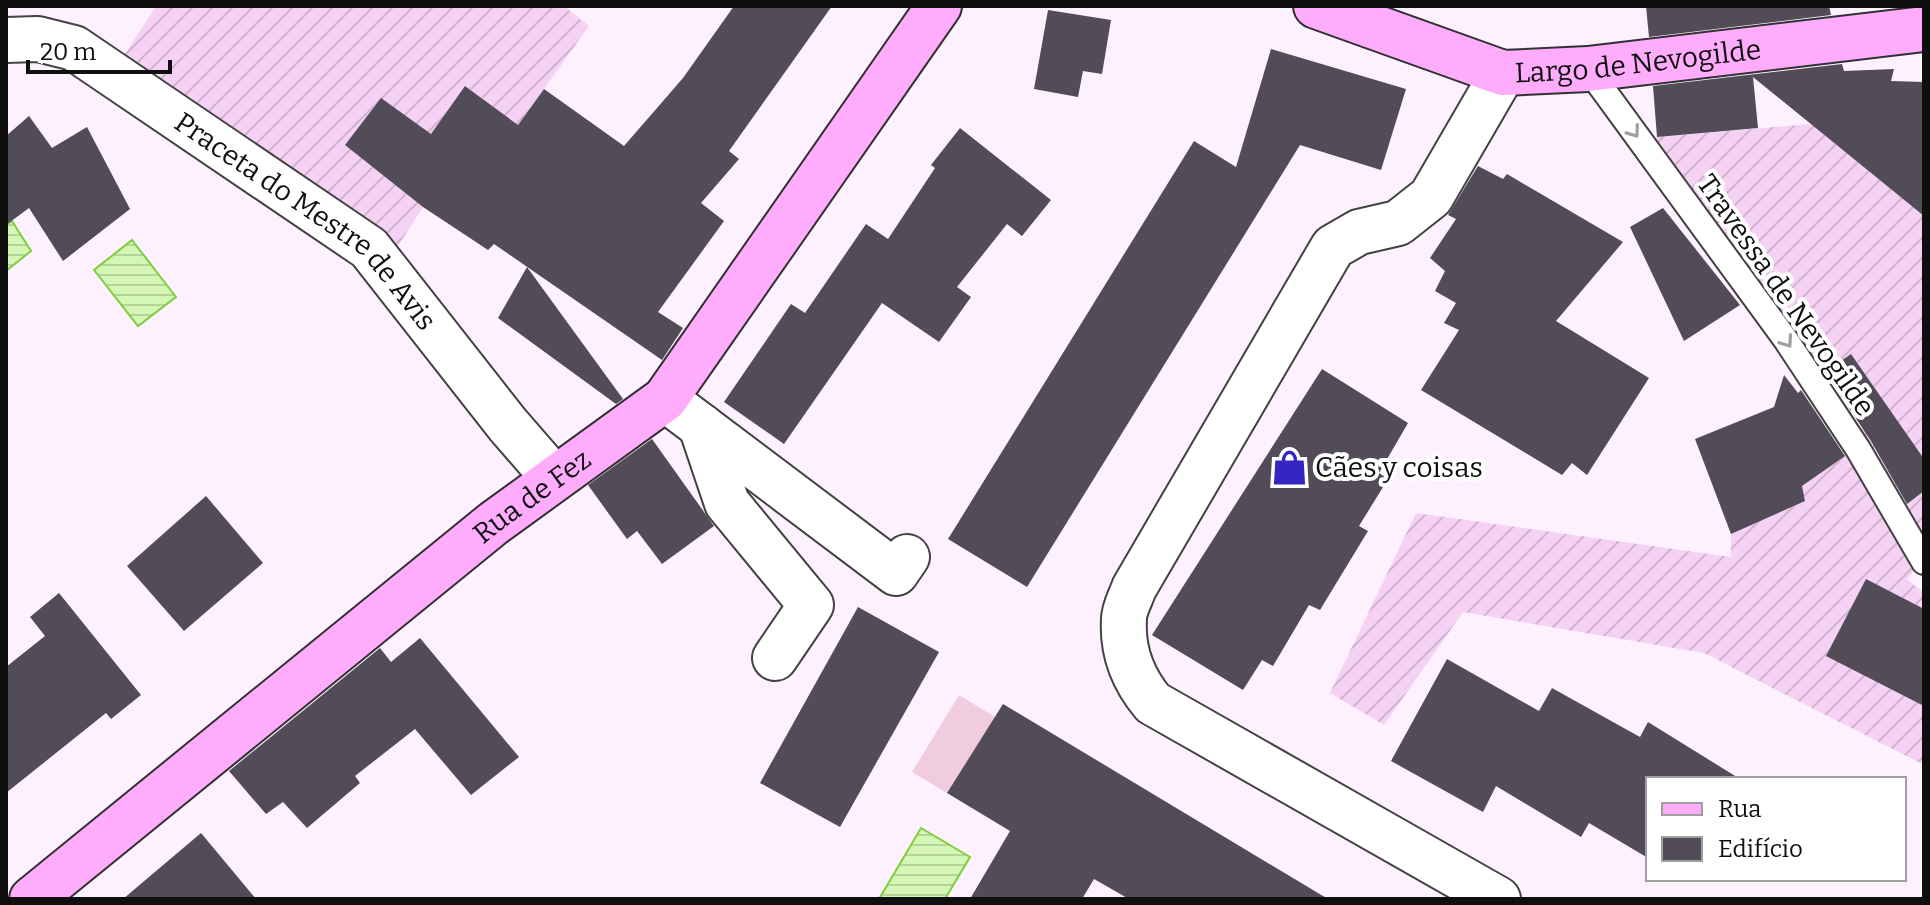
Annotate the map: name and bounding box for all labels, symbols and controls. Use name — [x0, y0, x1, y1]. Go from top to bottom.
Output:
scale bar — [28, 24, 170, 74]
street label: Largo de Nevogilde — [1514, 32, 1763, 89]
text: 20 m — [40, 38, 96, 66]
street label: Praceta do Mestre de Avis — [169, 105, 443, 336]
one-way arrow — [1624, 123, 1639, 138]
street label: Travessa de Nevogilde — [1690, 168, 1882, 422]
one-way arrow — [1777, 334, 1792, 348]
street label: Rua de Fez — [466, 442, 597, 550]
shop icon: Cães y coisas — [1270, 448, 1308, 486]
place label: Cães y coisas — [1315, 451, 1483, 484]
legend — [1646, 777, 1906, 881]
text: Rua — [1718, 795, 1761, 823]
text: Edifício — [1718, 835, 1803, 863]

